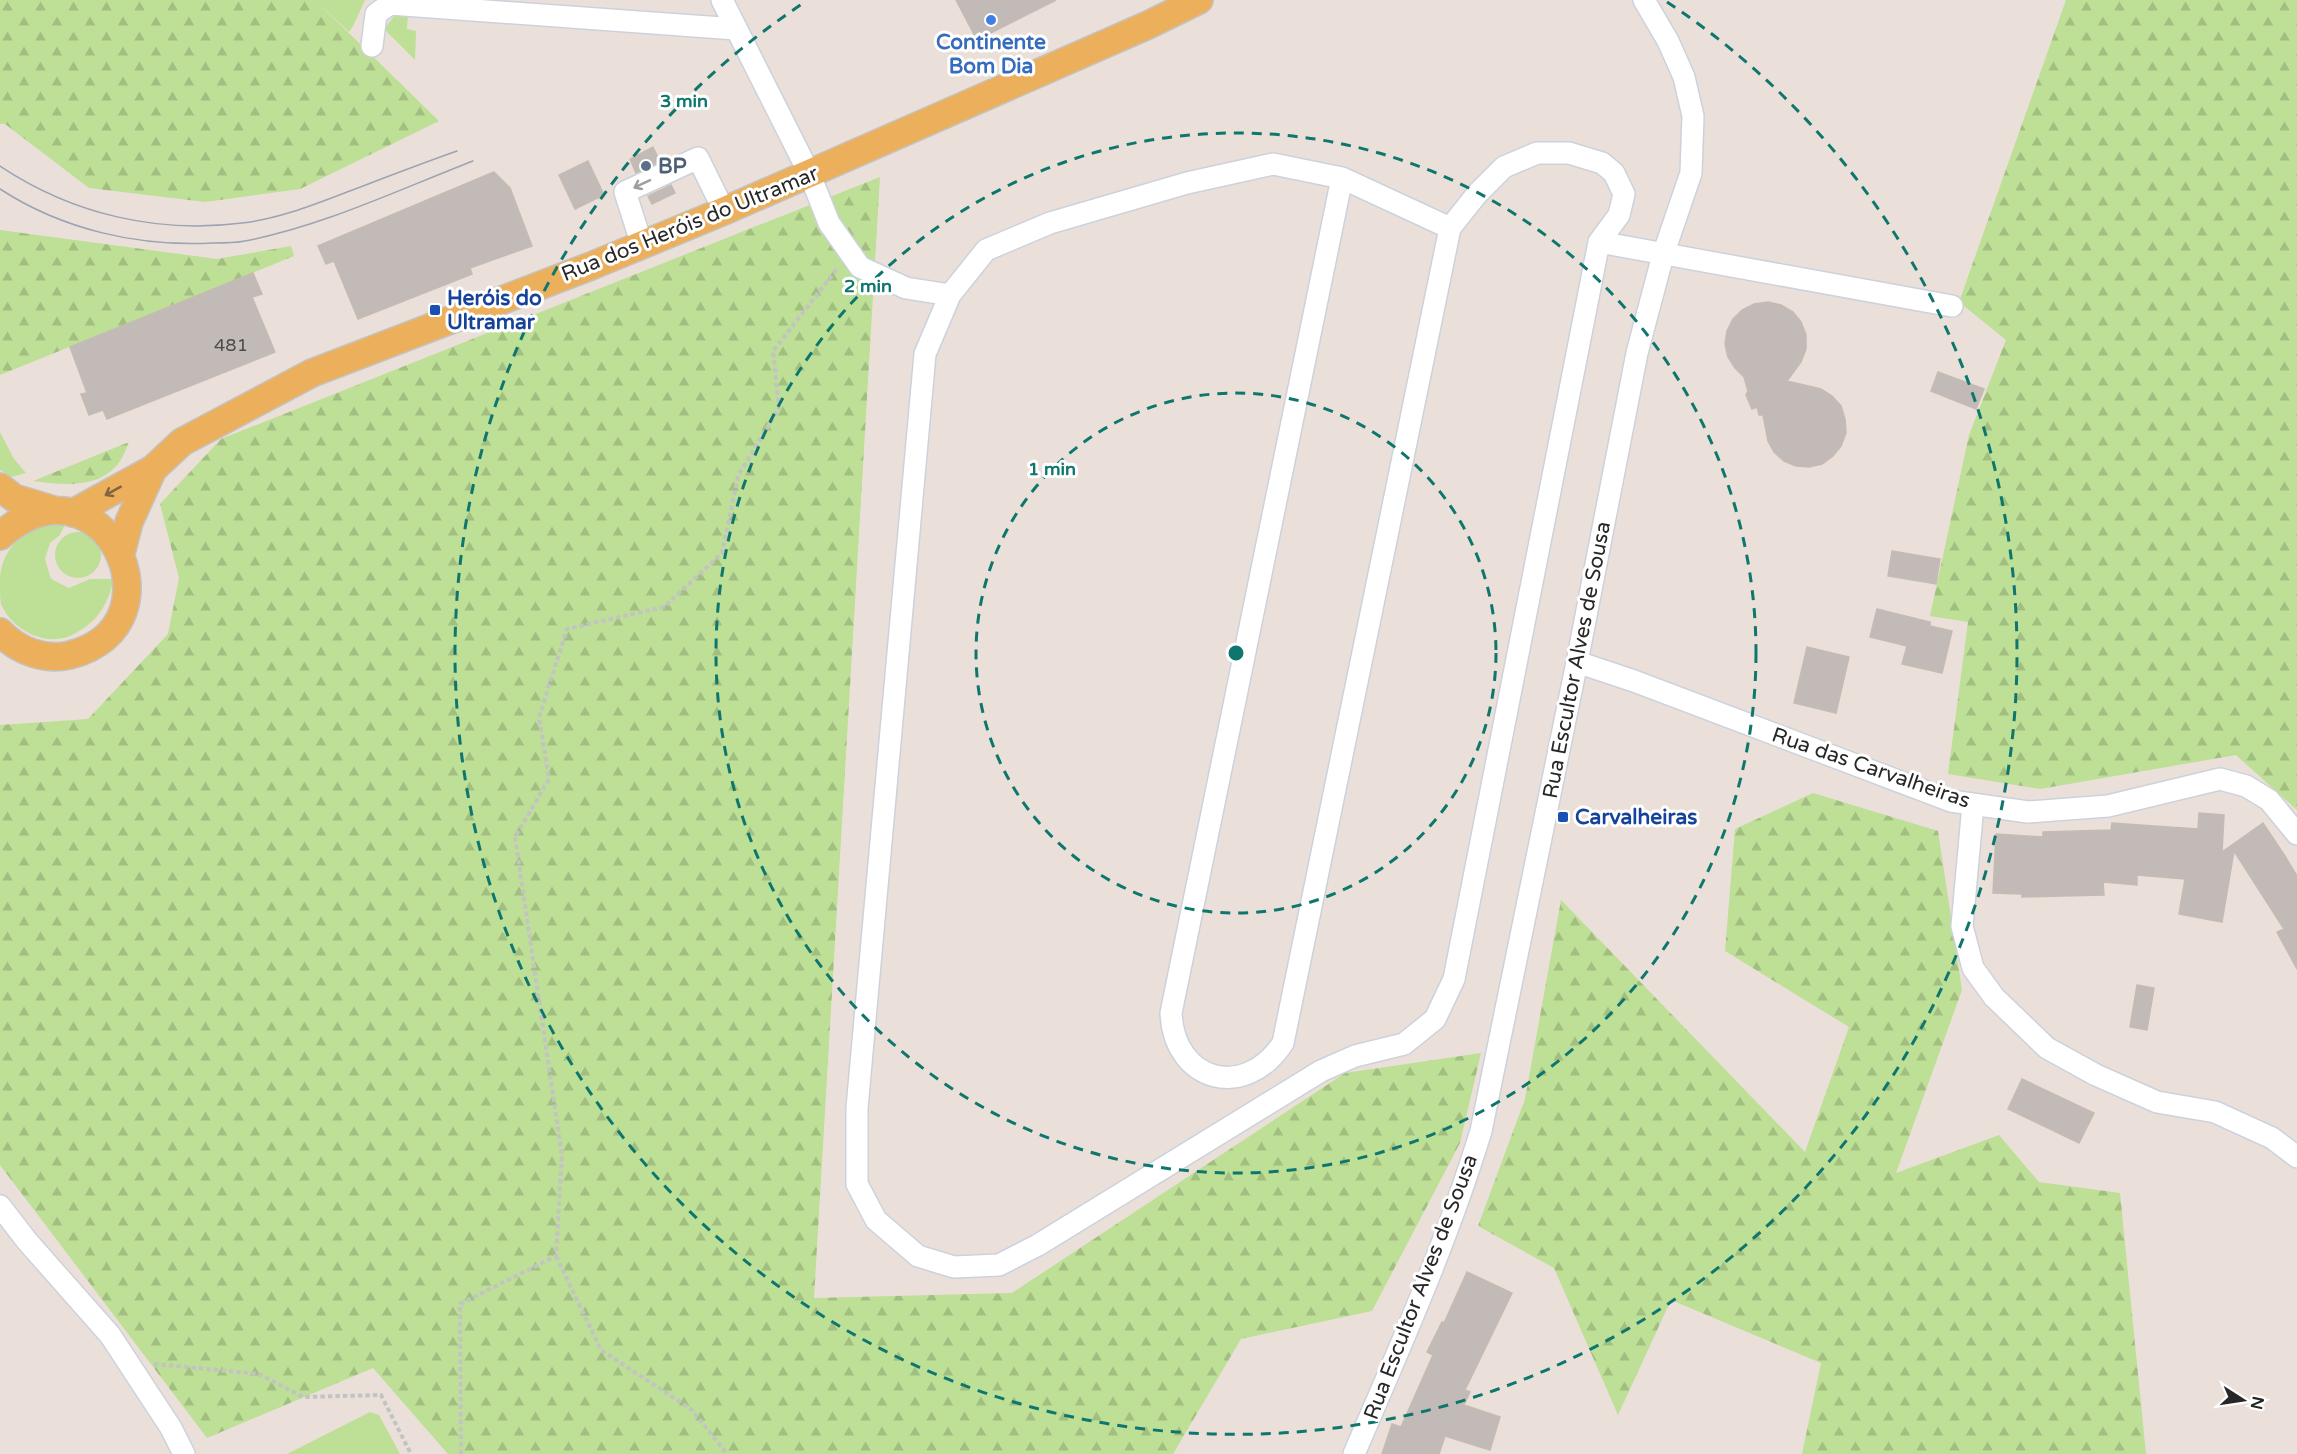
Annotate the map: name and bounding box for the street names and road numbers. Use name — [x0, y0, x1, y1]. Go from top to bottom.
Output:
street label: Rua dos Heróis do Ultramar — [558, 161, 822, 287]
street label: Rua Escultor Alves de Sousa — [1538, 519, 1616, 801]
street label: Rua das Carvalheiras — [1769, 722, 1973, 814]
street label: Rua Escultor Alves de Sousa — [1359, 1151, 1483, 1423]

